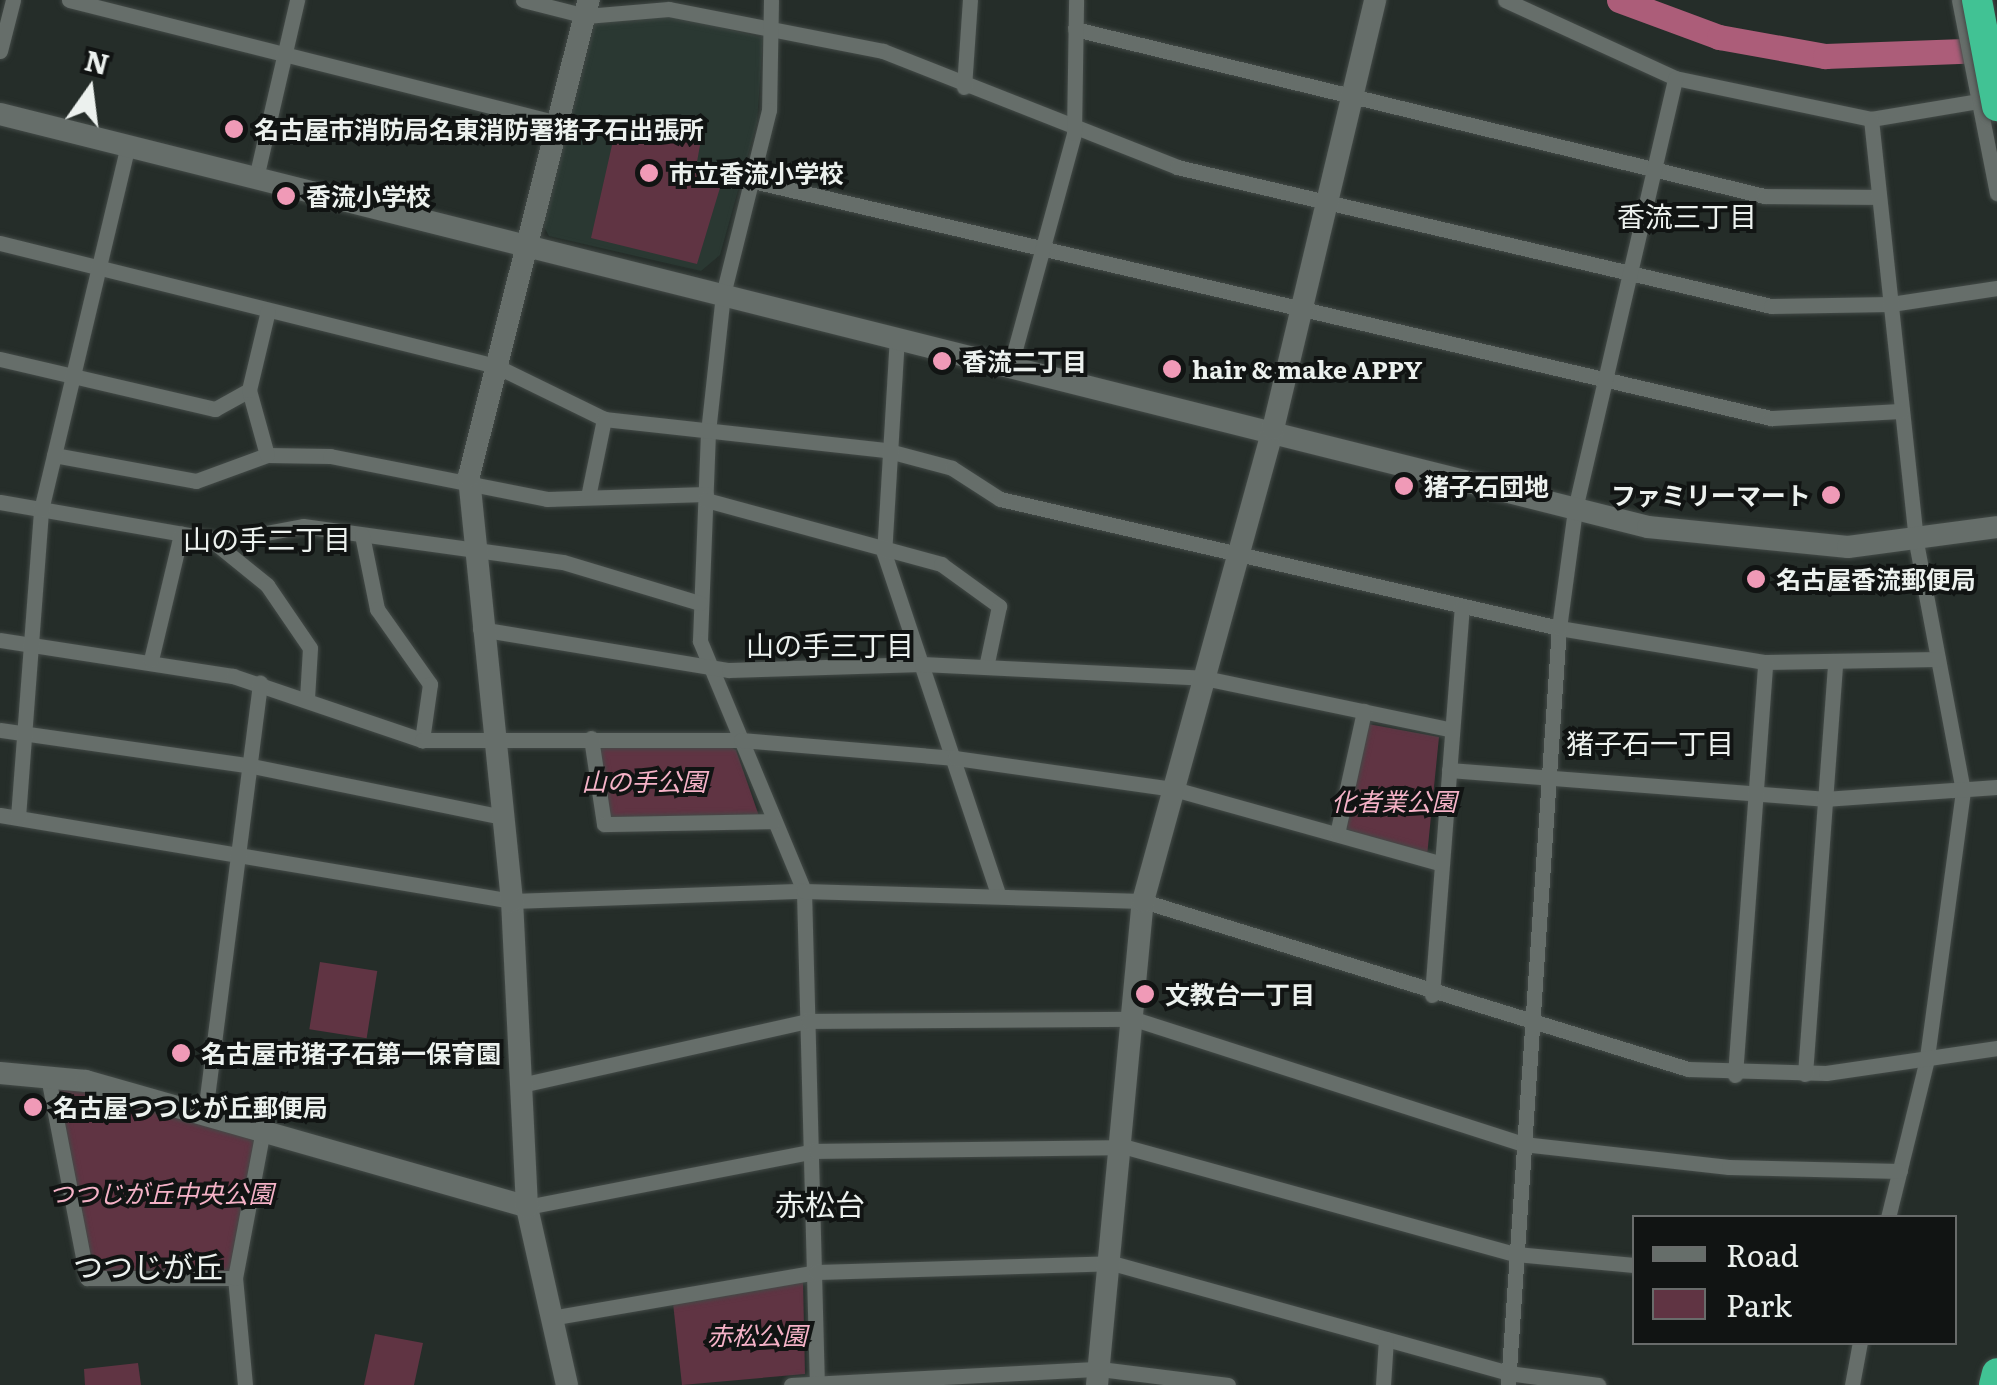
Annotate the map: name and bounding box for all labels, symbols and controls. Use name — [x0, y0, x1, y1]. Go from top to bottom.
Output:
text: N — [81, 38, 114, 84]
north arrow — [40, 40, 140, 140]
place label: 名古屋市消防局名東消防署猪子石出張所 — [254, 114, 704, 144]
marker: 名古屋市消防局名東消防署猪子石出張所 — [223, 118, 245, 140]
place label: 市立香流小学校 — [669, 158, 844, 188]
marker: 市立香流小学校 — [638, 162, 660, 184]
place label: 香流小学校 — [306, 181, 431, 211]
marker: 香流小学校 — [275, 185, 297, 207]
district label: 香流三丁目 — [1617, 198, 1757, 232]
place label: 香流二丁目 — [962, 346, 1087, 376]
marker: 香流二丁目 — [931, 350, 953, 372]
place label: hair & make APPY — [1192, 354, 1422, 384]
marker: hair & make APPY — [1161, 358, 1183, 380]
place label: 猪子石団地 — [1424, 471, 1549, 501]
marker: 猪子石団地 — [1393, 475, 1415, 497]
place label: ファミリーマート — [1611, 480, 1811, 510]
marker: ファミリーマート — [1820, 484, 1842, 506]
district label: 山の手二丁目 — [183, 521, 351, 555]
place label: 名古屋香流郵便局 — [1776, 564, 1976, 594]
marker: 名古屋香流郵便局 — [1745, 568, 1767, 590]
district label: 山の手三丁目 — [746, 627, 914, 661]
district label: 猪子石一丁目 — [1566, 725, 1734, 759]
park label: 山の手公園 — [582, 766, 706, 796]
park label: 化者業公園 — [1332, 786, 1456, 816]
place label: 文教台一丁目 — [1165, 979, 1315, 1009]
marker: 文教台一丁目 — [1134, 983, 1156, 1005]
place label: 名古屋市猪子石第一保育園 — [201, 1038, 501, 1068]
marker: 名古屋市猪子石第一保育園 — [170, 1042, 192, 1064]
place label: 名古屋つつじが丘郵便局 — [53, 1092, 328, 1122]
marker: 名古屋つつじが丘郵便局 — [22, 1096, 44, 1118]
park label: つつじが丘中央公園 — [49, 1178, 273, 1208]
district label: 赤松台 — [775, 1185, 865, 1221]
legend — [1632, 1215, 1957, 1345]
text: Road — [1726, 1232, 1799, 1276]
district label: つつじが丘 — [73, 1247, 223, 1283]
text: Park — [1726, 1282, 1792, 1326]
park label: 赤松公園 — [707, 1320, 807, 1350]

